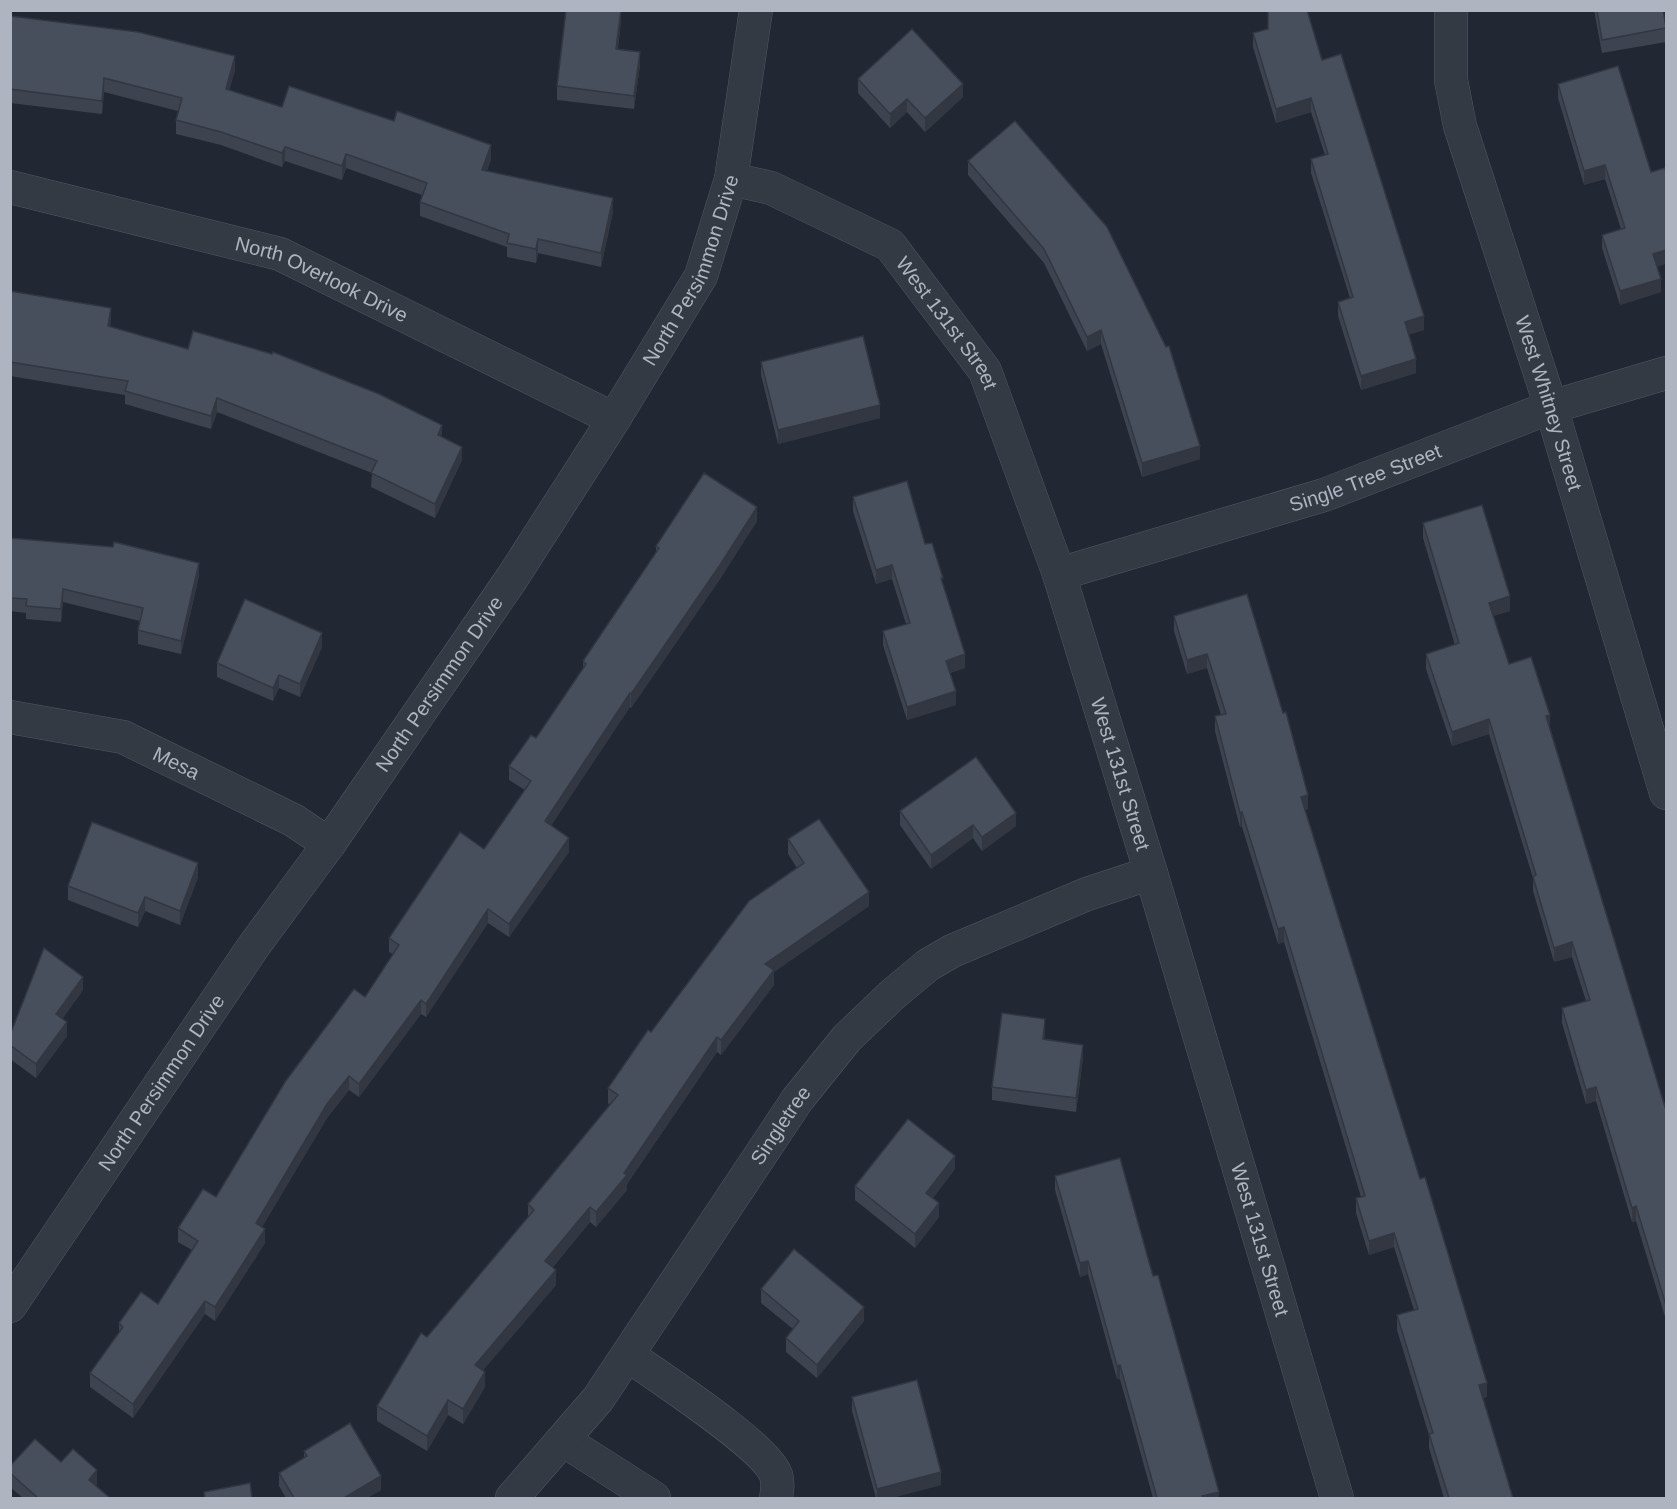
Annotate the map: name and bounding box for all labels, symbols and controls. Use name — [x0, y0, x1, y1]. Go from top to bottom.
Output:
street label: North Persimmon Drive — [638, 172, 743, 369]
street label: North Overlook Drive — [233, 232, 411, 326]
street label: West 131st Street — [892, 253, 1002, 393]
street label: West Whitney Street — [1511, 313, 1586, 494]
street label: Single Tree Street — [1287, 440, 1445, 516]
street label: North Persimmon Drive — [371, 592, 507, 776]
street label: West 131st Street — [1087, 695, 1154, 853]
street label: Mesa — [149, 742, 204, 784]
street label: North Persimmon Drive — [94, 990, 229, 1175]
street label: Singletree — [746, 1082, 815, 1169]
street label: West 131st Street — [1227, 1160, 1293, 1319]

